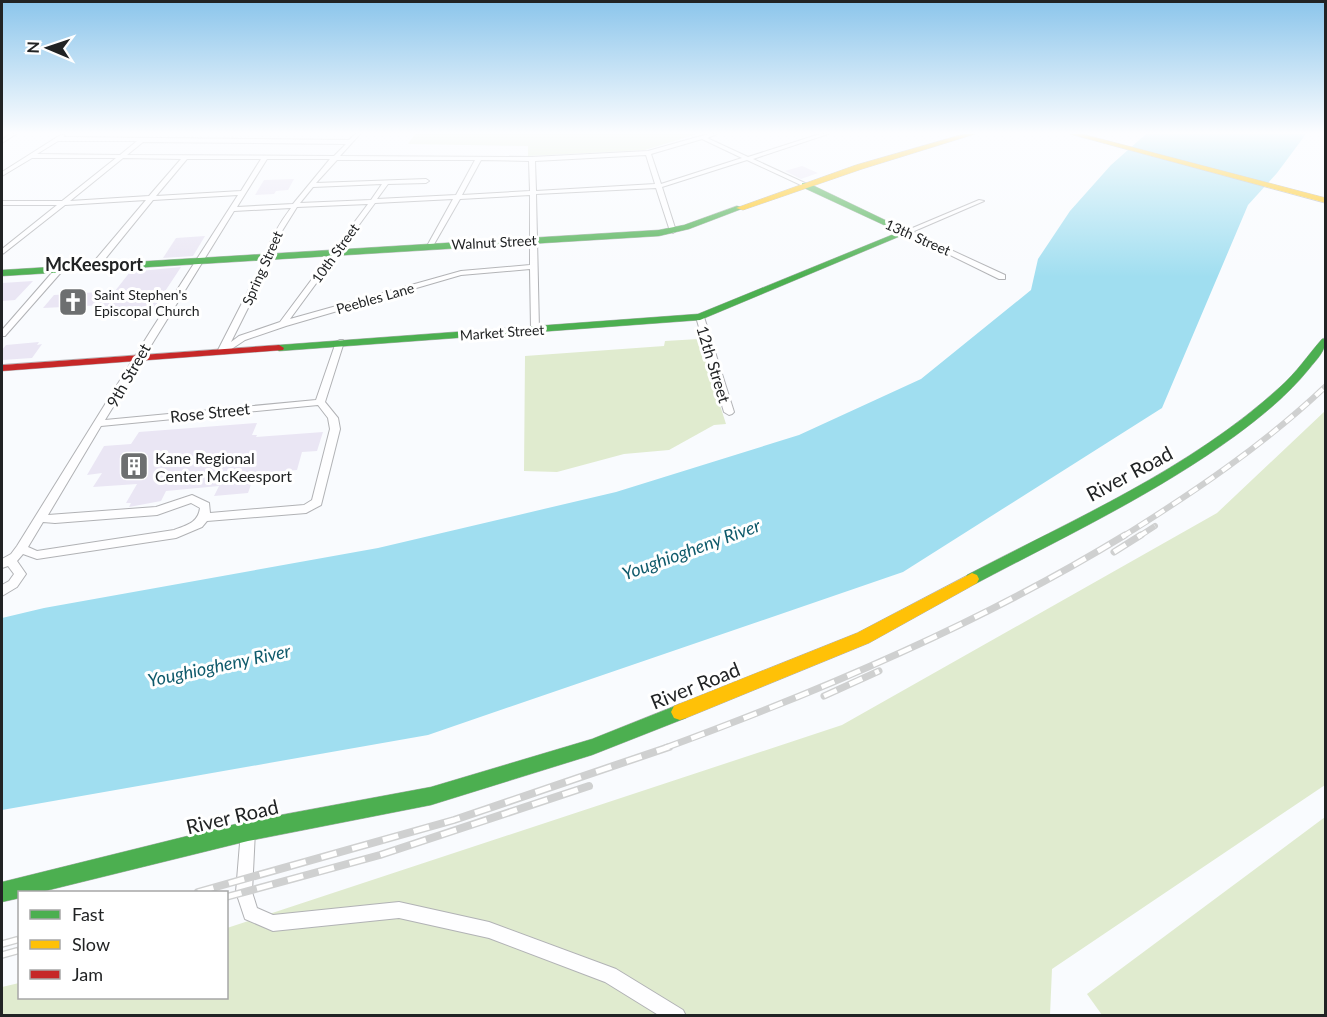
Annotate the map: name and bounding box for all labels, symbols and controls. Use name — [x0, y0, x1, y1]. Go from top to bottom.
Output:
north arrow — [18, 18, 78, 78]
text: N — [23, 41, 42, 54]
street label: 13th Street — [883, 215, 953, 259]
street label: 10th Street — [308, 220, 362, 286]
street label: Spring Street — [238, 228, 286, 308]
street label: Walnut Street — [451, 231, 537, 253]
district label: McKeesport — [45, 253, 143, 275]
street label: Peebles Lane — [334, 279, 416, 317]
church icon: Saint Stephen's Episcopal Church — [57, 286, 89, 318]
place label: Saint Stephen's Episcopal Church — [94, 286, 200, 319]
street label: Market Street — [459, 321, 545, 343]
street label: 12th Street — [693, 323, 735, 405]
street label: 9th Street — [102, 340, 154, 410]
street label: Rose Street — [169, 398, 251, 426]
street label: River Road — [1082, 440, 1176, 506]
place label: Kane Regional Center McKeesport — [155, 448, 292, 485]
building icon: Kane Regional Center McKeesport — [118, 450, 150, 482]
water label: Youghiogheny River — [619, 513, 764, 584]
water label: Youghiogheny River — [146, 639, 293, 691]
street label: River Road — [647, 656, 743, 714]
street label: River Road — [183, 794, 281, 838]
legend — [18, 891, 228, 999]
text: Fast — [72, 903, 105, 925]
text: Slow — [72, 933, 110, 955]
text: Jam — [72, 963, 103, 985]

